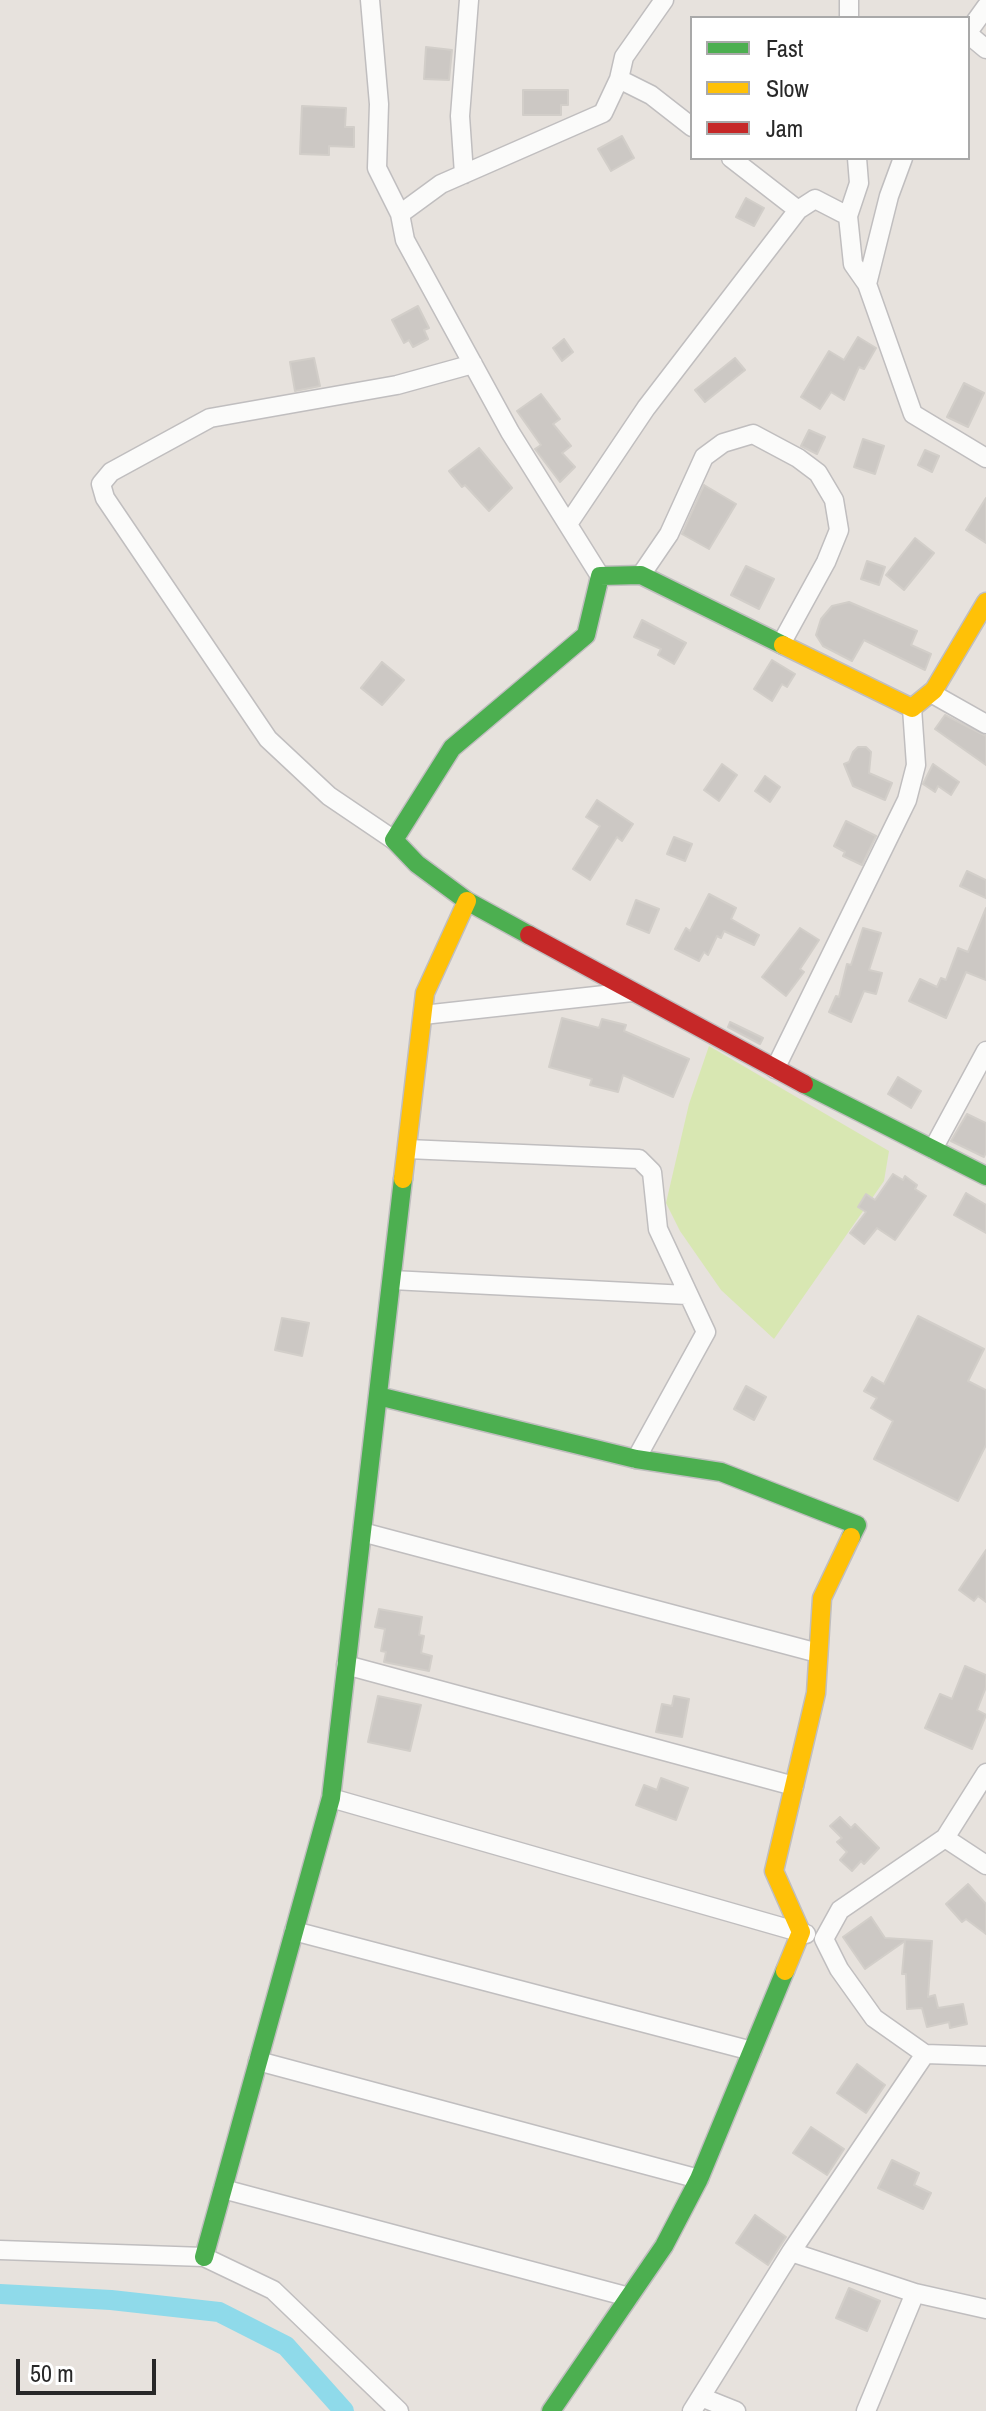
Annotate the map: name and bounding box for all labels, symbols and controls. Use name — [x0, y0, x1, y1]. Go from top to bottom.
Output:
legend — [690, 16, 970, 160]
text: Fast — [766, 32, 803, 64]
text: Slow — [766, 72, 809, 104]
text: Jam — [766, 112, 803, 144]
scale bar — [20, 2343, 160, 2393]
text: 50 m — [30, 2357, 74, 2389]

